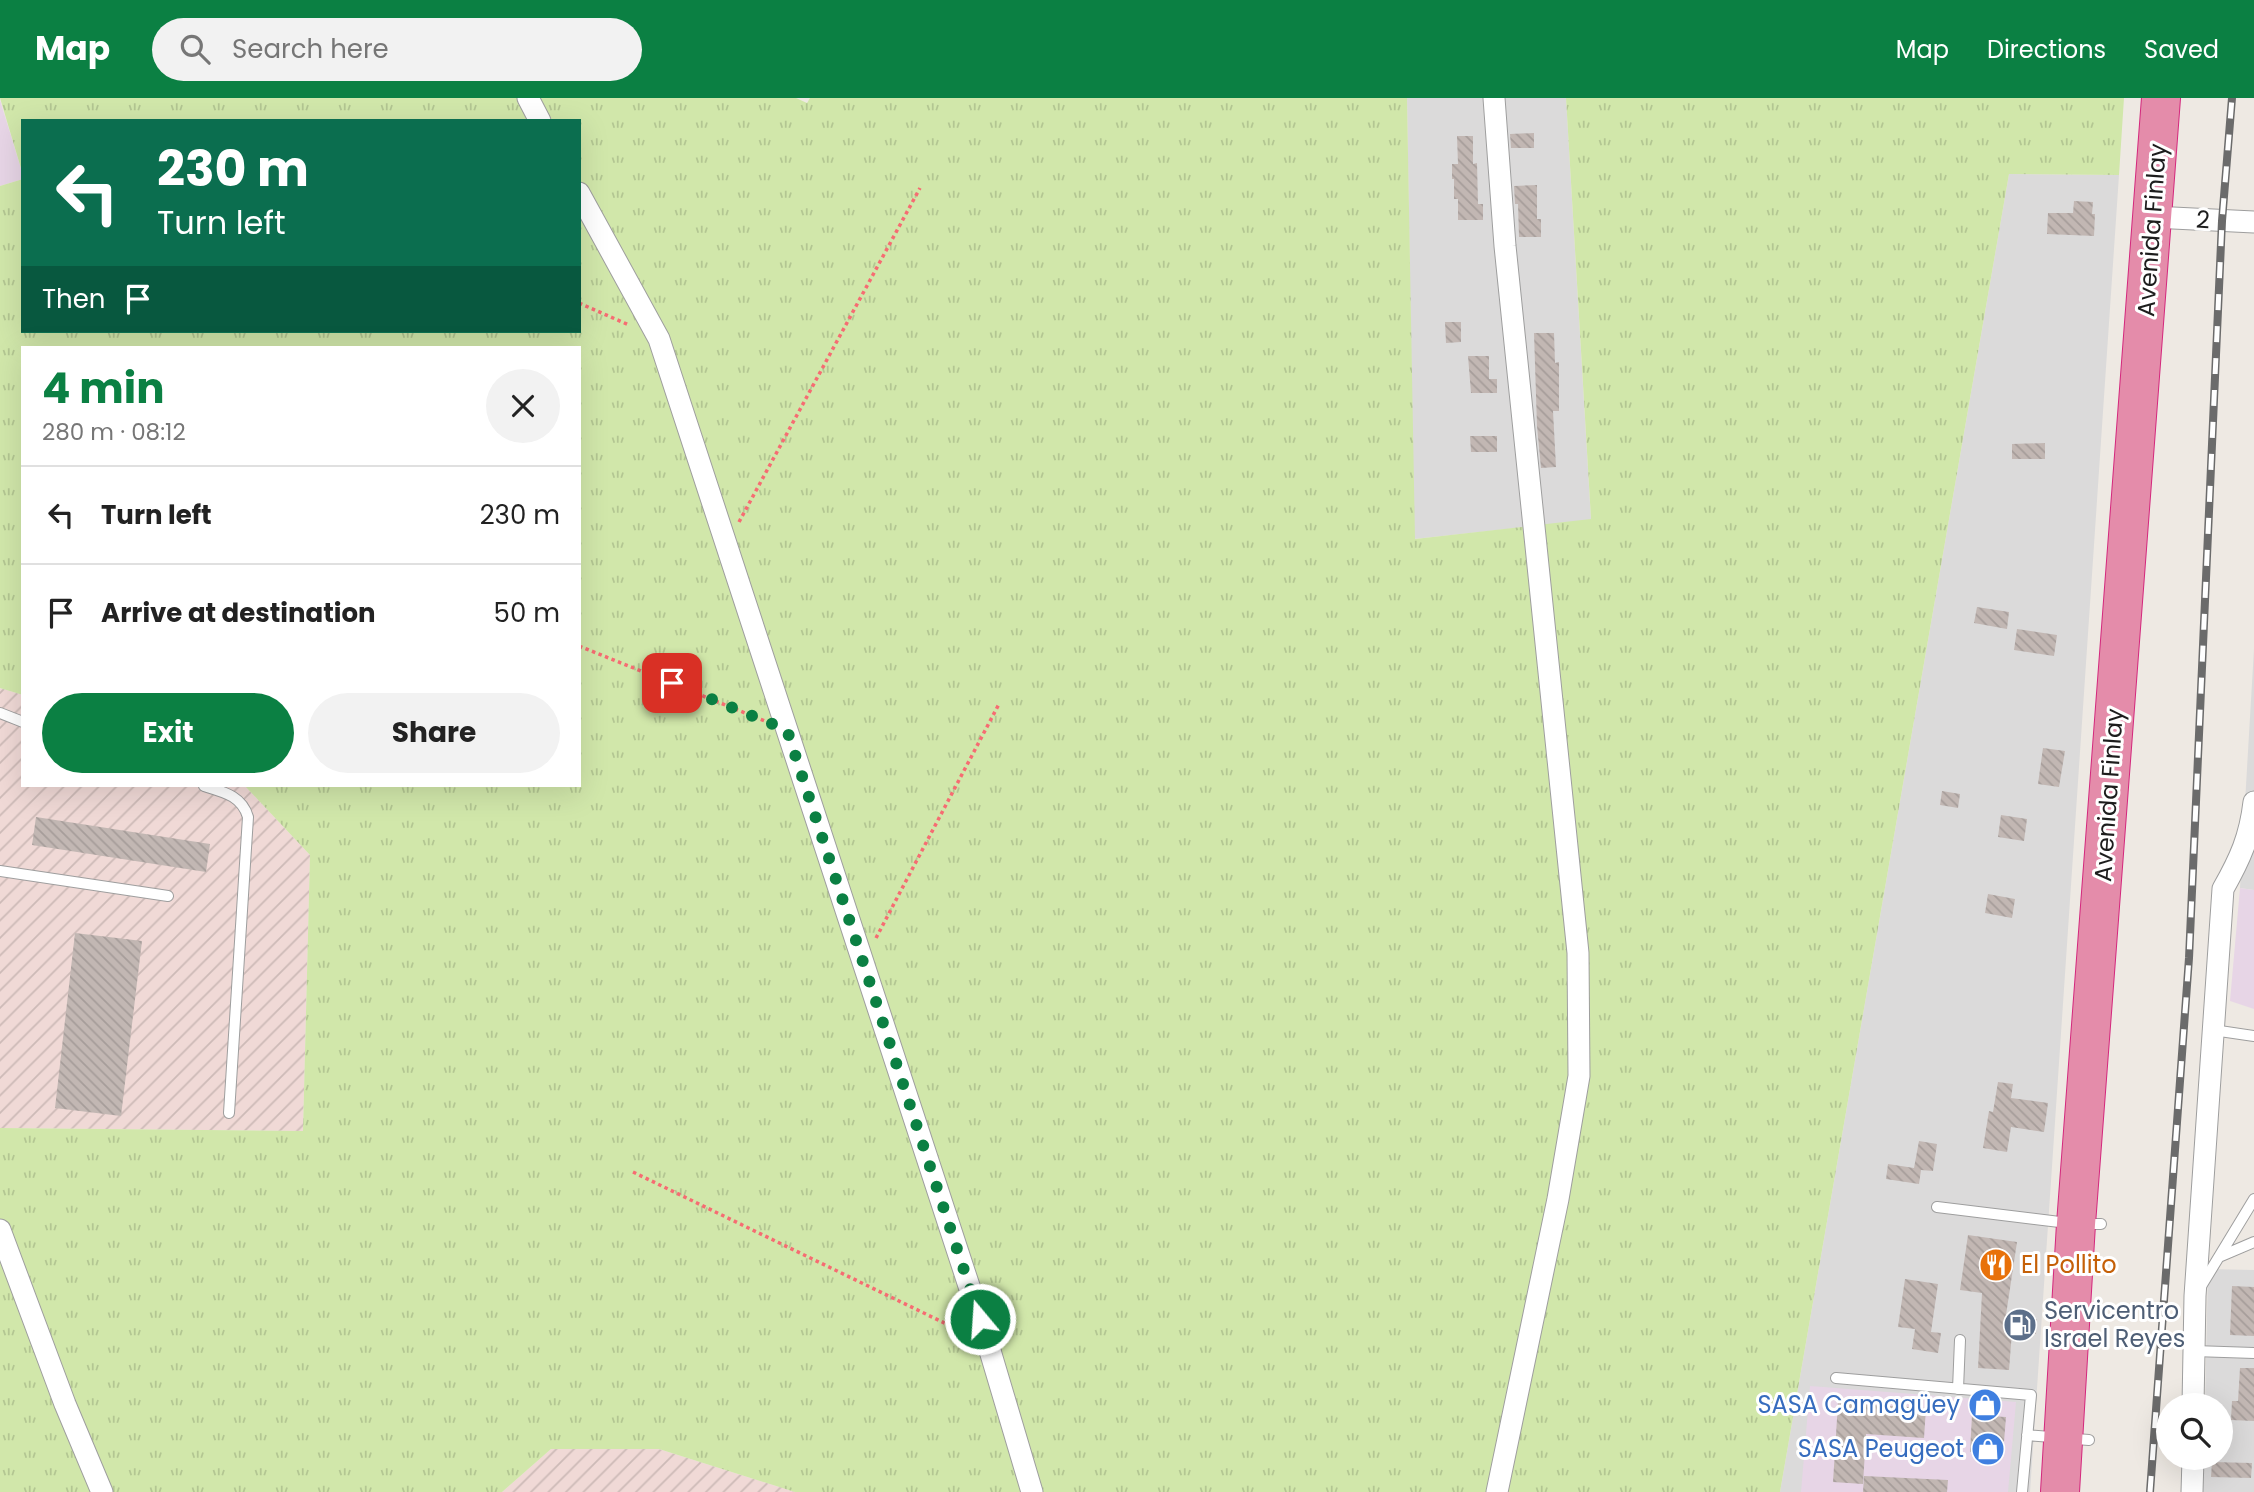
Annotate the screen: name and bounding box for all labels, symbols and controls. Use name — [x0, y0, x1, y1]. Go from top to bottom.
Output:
search box — [152, 18, 642, 81]
text: Map — [35, 25, 110, 72]
icon: search — [176, 30, 214, 68]
text: Search here — [232, 31, 389, 67]
text: Map — [1896, 33, 1949, 66]
text: Directions — [1987, 33, 2106, 66]
text: Saved — [2144, 33, 2219, 66]
text: 230 m — [157, 135, 309, 203]
street label: Avenida Finlay — [2129, 142, 2174, 318]
icon: left — [42, 147, 133, 238]
text: Turn left — [157, 200, 286, 245]
street label: 2 — [2195, 203, 2211, 236]
icon: arrive — [119, 280, 157, 318]
text: Then — [42, 281, 105, 317]
text: 4 min — [42, 359, 165, 418]
button: close — [486, 369, 560, 443]
text: 280 m · 08:12 — [42, 416, 186, 448]
icon: left — [42, 496, 80, 534]
text: Turn left — [101, 497, 212, 533]
text: 230 m — [480, 497, 560, 533]
icon: arrive — [42, 594, 80, 632]
text: Arrive at destination — [101, 595, 376, 631]
text: 50 m — [494, 595, 560, 631]
pin — [642, 653, 702, 713]
icon: arrive — [653, 664, 691, 702]
button: Exit — [42, 693, 294, 773]
button: Share — [308, 693, 560, 773]
street label: Avenida Finlay — [2086, 707, 2131, 883]
restaurant icon: El Pollito — [1977, 1246, 2015, 1284]
place label: El Pollito — [2021, 1248, 2117, 1281]
position arrow — [943, 1282, 1017, 1356]
place label: Servicentro Israel Reyes — [2044, 1294, 2185, 1355]
fuel station icon: Servicentro Israel Reyes — [2001, 1306, 2039, 1344]
shop icon: SASA Camagüey — [1966, 1386, 2004, 1424]
place label: SASA Camagüey — [1757, 1388, 1960, 1421]
map controls — [2156, 1393, 2233, 1470]
button: search — [2156, 1393, 2233, 1470]
shop icon: SASA Peugeot — [1969, 1430, 2007, 1468]
place label: SASA Peugeot — [1798, 1432, 1964, 1465]

